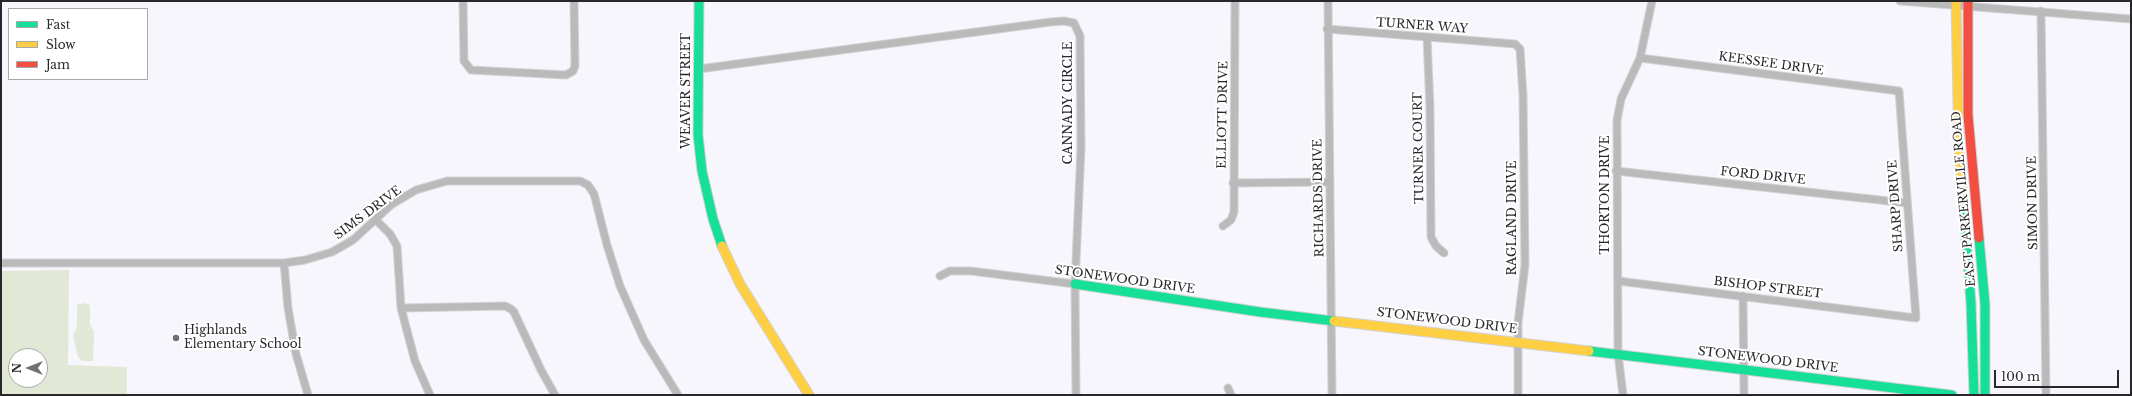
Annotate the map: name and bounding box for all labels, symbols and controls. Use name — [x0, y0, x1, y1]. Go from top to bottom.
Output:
legend — [8, 8, 148, 80]
street label: TURNER WAY — [1375, 16, 1469, 36]
text: Fast — [46, 17, 70, 32]
street label: WEAVER STREET — [680, 33, 694, 149]
text: Slow — [46, 37, 75, 52]
street label: CANNADY CIRCLE — [1062, 42, 1076, 164]
street label: KEESSEE DRIVE — [1717, 49, 1825, 79]
text: Jam — [46, 57, 70, 72]
street label: ELLIOTT DRIVE — [1215, 61, 1231, 169]
street label: TURNER COURT — [1411, 92, 1427, 204]
street label: EAST PARKERVILLE ROAD — [1949, 111, 1979, 287]
street label: THORTON DRIVE — [1599, 136, 1613, 254]
street label: RICHARDS DRIVE — [1311, 139, 1327, 257]
street label: SIMON DRIVE — [2025, 156, 2041, 250]
street label: SHARP DRIVE — [1886, 159, 1906, 253]
street label: RAGLAND DRIVE — [1506, 161, 1520, 275]
street label: FORD DRIVE — [1720, 164, 1806, 188]
street label: SIMS DRIVE — [332, 183, 404, 243]
street label: STONEWOOD DRIVE — [1054, 263, 1196, 297]
street label: BISHOP STREET — [1713, 274, 1823, 302]
street label: STONEWOOD DRIVE — [1376, 305, 1518, 337]
place label: Highlands Elementary School — [184, 324, 302, 352]
marker: Highlands Elementary School — [171, 333, 181, 343]
street label: STONEWOOD DRIVE — [1697, 344, 1839, 376]
north arrow — [8, 348, 48, 388]
scale bar — [1996, 362, 2121, 388]
text: N — [10, 363, 24, 373]
text: 100 m — [2001, 369, 2040, 384]

